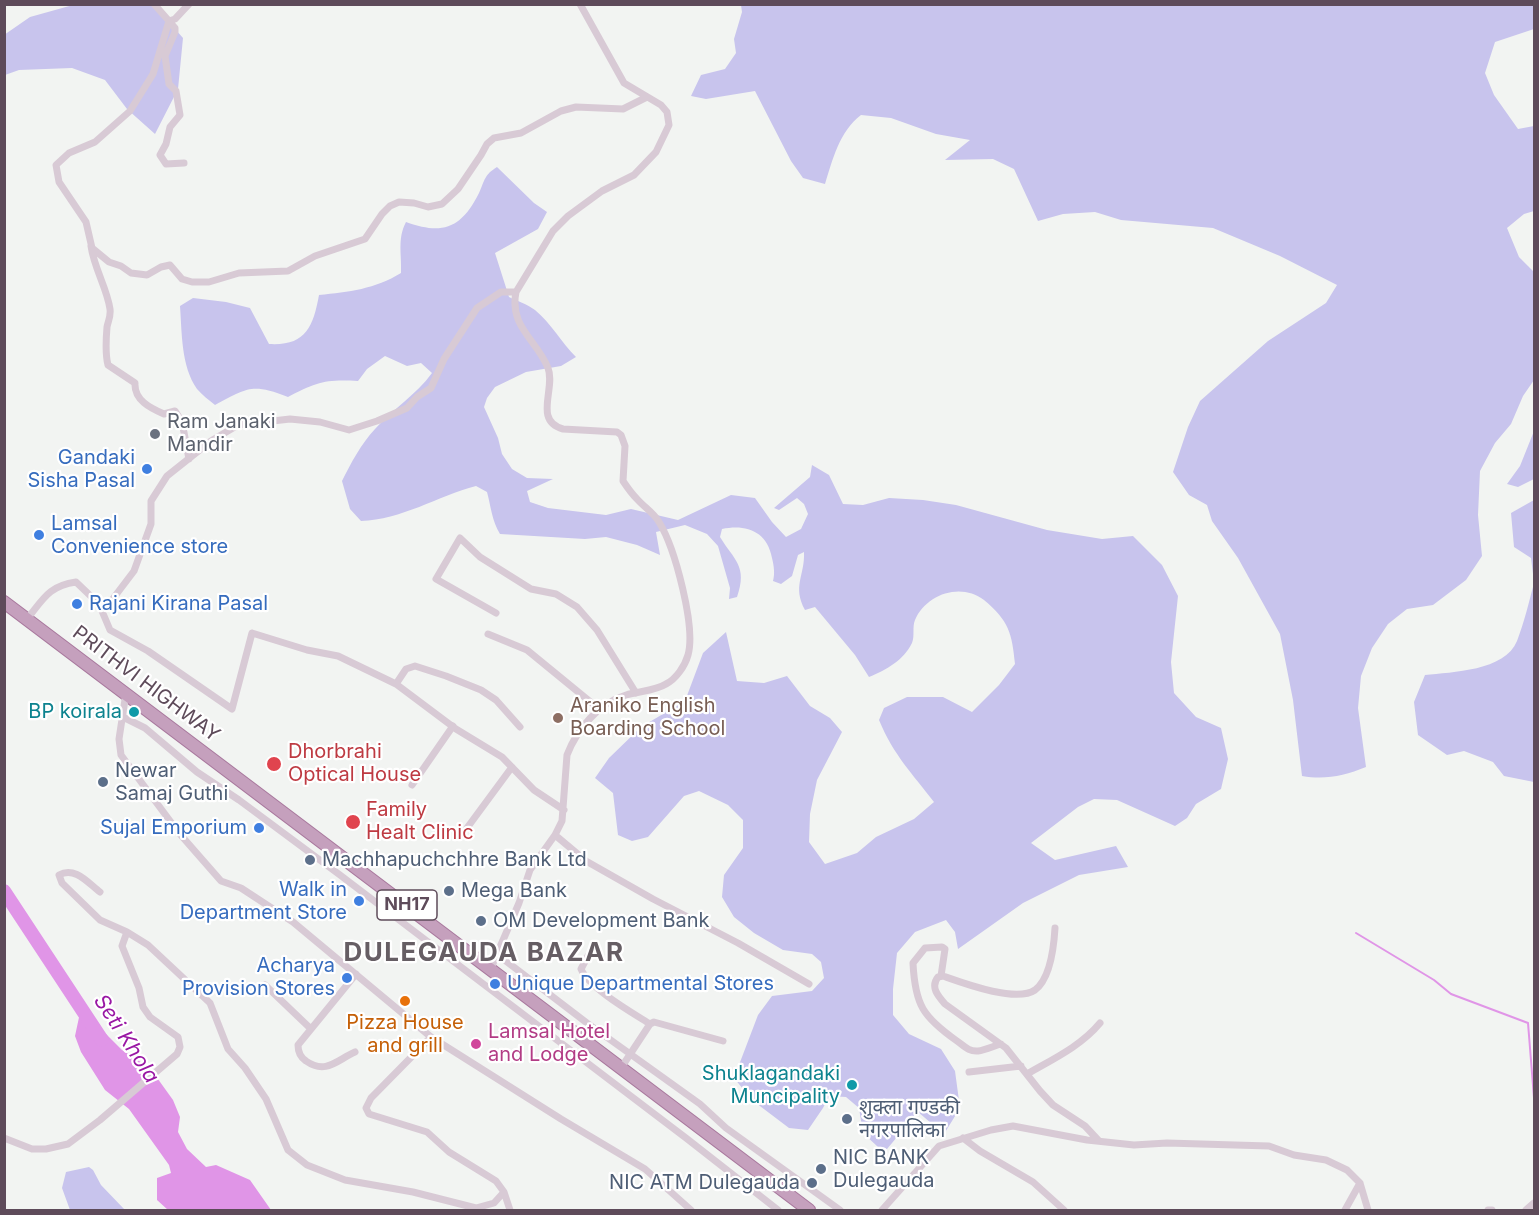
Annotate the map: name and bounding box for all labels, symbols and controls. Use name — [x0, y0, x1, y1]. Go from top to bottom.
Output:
place label: Ram Janaki Mandir — [167, 410, 276, 457]
marker: Ram Janaki Mandir — [148, 427, 162, 441]
place label: Gandaki Sisha Pasal — [27, 446, 135, 493]
marker: Gandaki Sisha Pasal — [140, 462, 154, 476]
place label: Lamsal Convenience store — [51, 512, 228, 559]
marker: Lamsal Convenience store — [32, 528, 46, 542]
place label: Rajani Kirana Pasal — [89, 592, 268, 616]
marker: Rajani Kirana Pasal — [70, 597, 84, 611]
street label: PRITHVI HIGHWAY — [68, 621, 224, 747]
place label: Araniko English Boarding School — [570, 694, 725, 741]
place label: BP koirala — [28, 700, 122, 724]
marker: BP koirala — [127, 705, 141, 719]
marker: Araniko English Boarding School — [551, 711, 565, 725]
place label: Dhorbrahi Optical House — [288, 740, 421, 787]
marker: Dhorbrahi Optical House — [265, 755, 283, 773]
place label: Newar Samaj Guthi — [115, 759, 228, 806]
marker: Newar Samaj Guthi — [96, 775, 110, 789]
place label: Family Healt Clinic — [366, 798, 474, 845]
marker: Family Healt Clinic — [344, 813, 362, 831]
place label: Sujal Emporium — [100, 816, 247, 840]
marker: Sujal Emporium — [252, 821, 266, 835]
place label: Machhapuchchhre Bank Ltd — [322, 848, 587, 872]
marker: Machhapuchchhre Bank Ltd — [303, 853, 317, 867]
place label: Walk in Department Store — [180, 878, 347, 925]
place label: Mega Bank — [461, 879, 567, 903]
marker: Mega Bank — [442, 884, 456, 898]
road number: NH17 — [377, 890, 437, 920]
marker: Walk in Department Store — [352, 894, 366, 908]
place label: OM Development Bank — [493, 909, 710, 933]
marker: OM Development Bank — [474, 914, 488, 928]
district label: DULEGAUDA BAZAR — [343, 937, 625, 969]
place label: Acharya Provision Stores — [182, 954, 335, 1001]
marker: Acharya Provision Stores — [340, 971, 354, 985]
place label: Unique Departmental Stores — [507, 972, 774, 996]
marker: Unique Departmental Stores — [488, 977, 502, 991]
water label: Seti Khola — [88, 990, 164, 1088]
marker: Pizza House and grill — [398, 994, 412, 1008]
place label: Pizza House and grill — [346, 1011, 464, 1058]
place label: Lamsal Hotel and Lodge — [488, 1020, 610, 1067]
marker: Lamsal Hotel and Lodge — [469, 1037, 483, 1051]
place label: Shuklagandaki Muncipality — [702, 1062, 840, 1109]
marker: Shuklagandaki Muncipality — [845, 1078, 859, 1092]
place label: शुक्ला गण्डकी नगरपालिका — [859, 1096, 960, 1143]
marker: शुक्ला गण्डकी नगरपालिका — [840, 1112, 854, 1126]
place label: NIC BANK Dulegauda — [833, 1146, 935, 1193]
marker: NIC BANK Dulegauda — [814, 1162, 828, 1176]
place label: NIC ATM Dulegauda — [609, 1171, 800, 1195]
marker: NIC ATM Dulegauda — [805, 1176, 819, 1190]

